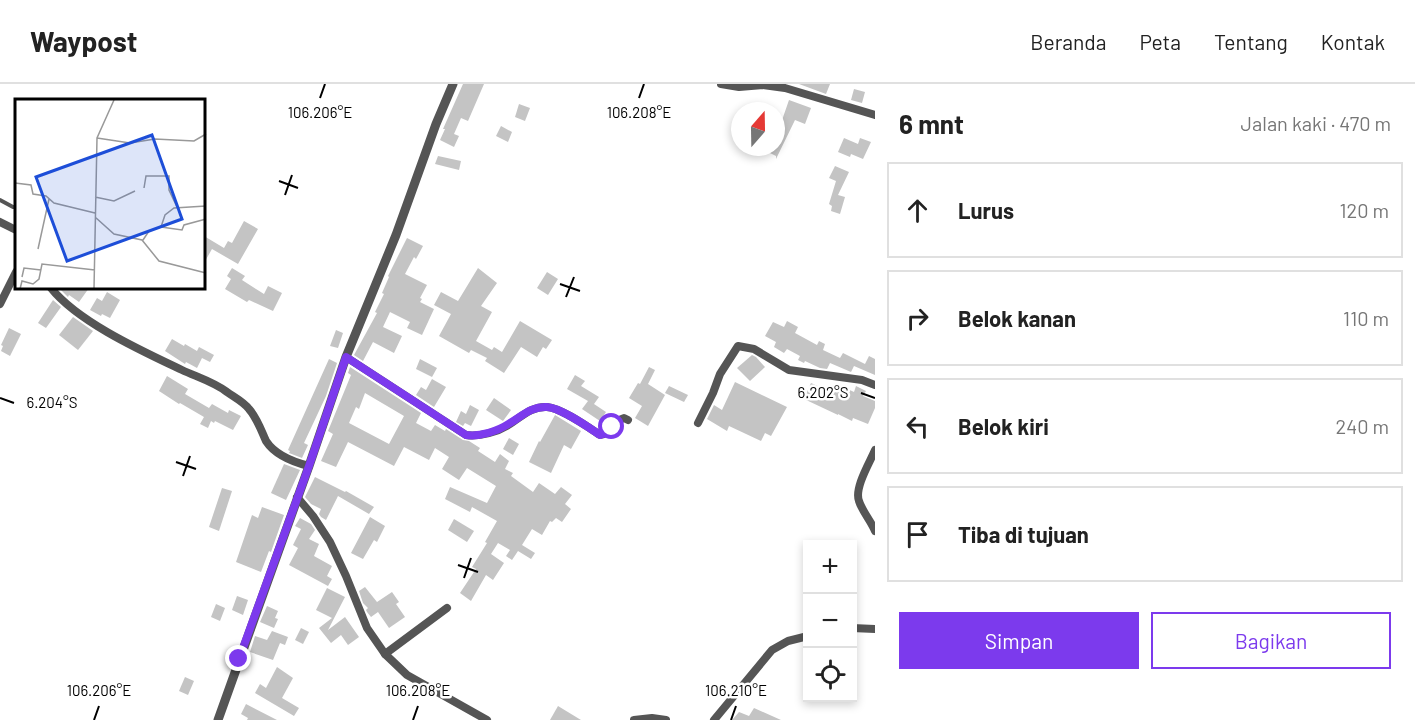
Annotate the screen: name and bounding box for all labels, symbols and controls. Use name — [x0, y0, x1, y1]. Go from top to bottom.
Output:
text: Waypost — [30, 24, 137, 58]
text: Beranda — [1030, 29, 1106, 54]
text: Peta — [1139, 29, 1181, 54]
text: Tentang — [1214, 29, 1288, 54]
text: Kontak — [1321, 29, 1385, 54]
inset map — [15, 99, 206, 290]
north arrow — [731, 102, 785, 156]
text: 106.206°E — [288, 103, 352, 121]
text: 106.208°E — [607, 103, 671, 121]
text: 6 mnt — [899, 108, 964, 139]
text: Jalan kaki · 470 m — [1241, 111, 1391, 135]
icon: ahead — [901, 194, 934, 227]
text: Lurus — [958, 197, 1014, 223]
text: 120 m — [1339, 198, 1389, 222]
icon: right — [901, 302, 934, 335]
text: Belok kanan — [958, 305, 1076, 331]
text: 110 m — [1343, 306, 1389, 330]
text: 6.202°S — [798, 383, 848, 401]
text: 6.204°S — [26, 393, 78, 411]
icon: left — [901, 410, 934, 443]
route start — [598, 413, 624, 439]
text: Belok kiri — [958, 413, 1049, 439]
text: 240 m — [1335, 414, 1389, 438]
icon: arrive — [901, 518, 934, 551]
text: Tiba di tujuan — [958, 521, 1089, 547]
map controls — [803, 540, 857, 702]
button: + — [803, 540, 857, 594]
button: − — [803, 594, 857, 648]
button: Simpan — [899, 612, 1139, 669]
button: Bagikan — [1151, 612, 1391, 669]
route end — [225, 645, 251, 671]
button: locate — [803, 648, 857, 702]
text: 106.206°E — [67, 681, 131, 699]
text: 106.208°E — [386, 681, 450, 699]
text: 106.210°E — [705, 681, 767, 699]

